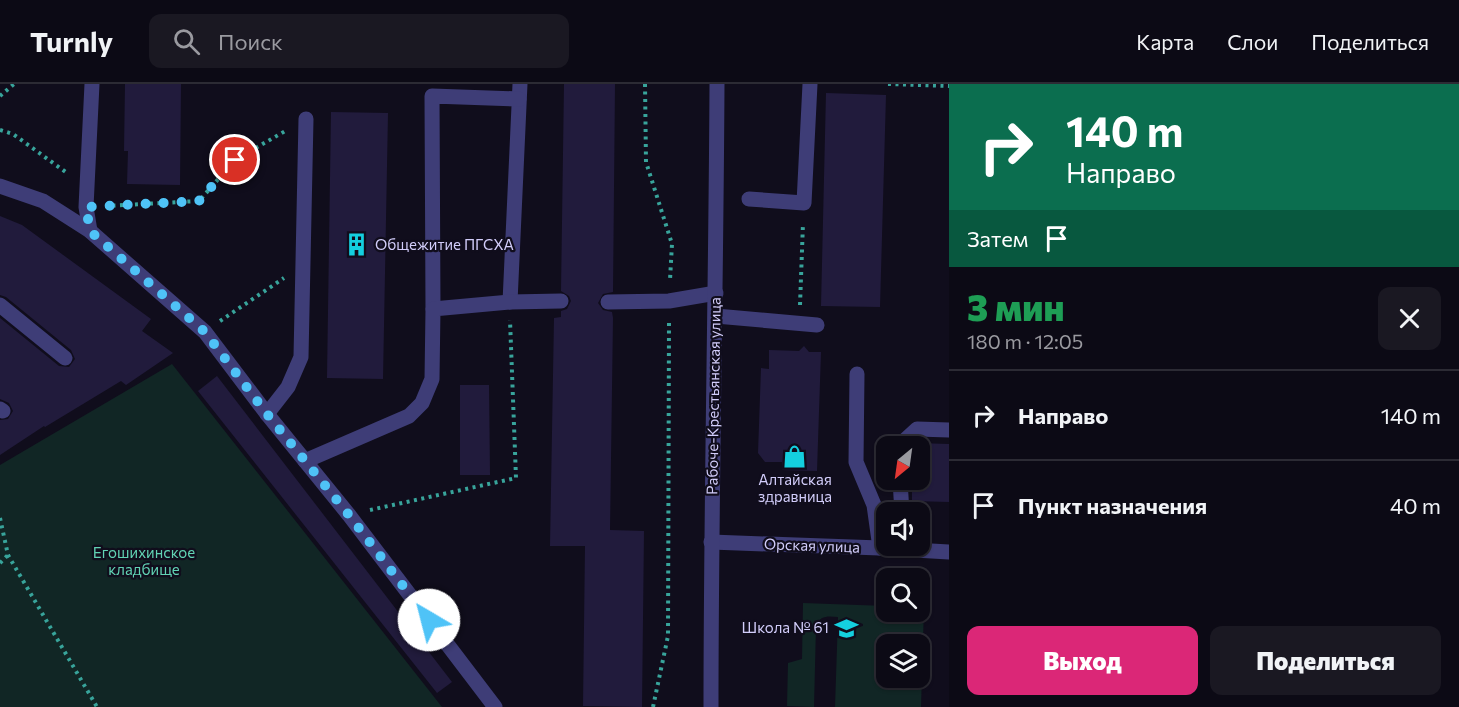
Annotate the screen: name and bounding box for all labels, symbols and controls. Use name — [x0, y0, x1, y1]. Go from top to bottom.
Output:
search box — [149, 14, 569, 68]
text: Turnly — [30, 24, 113, 58]
icon: search — [170, 25, 203, 58]
text: Поиск — [218, 28, 283, 55]
text: Карта — [1136, 29, 1194, 54]
text: Слои — [1227, 29, 1278, 54]
text: Поделиться — [1311, 29, 1429, 54]
text: 140 m — [1066, 104, 1183, 156]
icon: right — [967, 108, 1045, 186]
pin — [209, 134, 260, 185]
icon: arrive — [218, 143, 251, 176]
text: Направо — [1066, 156, 1176, 189]
icon: arrive — [1040, 222, 1073, 255]
text: Затем — [967, 225, 1028, 252]
building icon: Общежитие ПГСХА — [344, 232, 370, 258]
place label: Общежитие ПГСХА — [375, 235, 514, 253]
text: 3 мин — [967, 284, 1065, 328]
button: close — [1378, 287, 1441, 350]
street label: Рабоче-Крестьянская улица — [702, 297, 724, 495]
text: 180 m · 12:05 — [967, 329, 1083, 353]
icon: right — [967, 399, 1000, 432]
text: Направо — [1018, 402, 1108, 429]
text: 140 m — [1381, 402, 1441, 429]
north arrow — [876, 436, 930, 490]
map controls — [876, 436, 930, 688]
shop icon: Алтайская здравница — [782, 443, 808, 469]
place label: Алтайская здравница — [758, 470, 832, 505]
icon: arrive — [967, 489, 1000, 522]
text: Пункт назначения — [1018, 492, 1207, 519]
text: 40 m — [1390, 492, 1441, 519]
button: sound — [876, 502, 930, 556]
street label: Орская улица — [764, 534, 860, 556]
park label: Егошихинское кладбище — [93, 543, 195, 578]
button: search — [876, 568, 930, 622]
position arrow — [397, 588, 461, 652]
school or university icon: Школа № 61 — [834, 615, 860, 641]
place label: Школа № 61 — [742, 618, 829, 636]
button: Выход — [967, 626, 1198, 695]
button: Поделиться — [1210, 626, 1441, 695]
button: layers — [876, 634, 930, 688]

